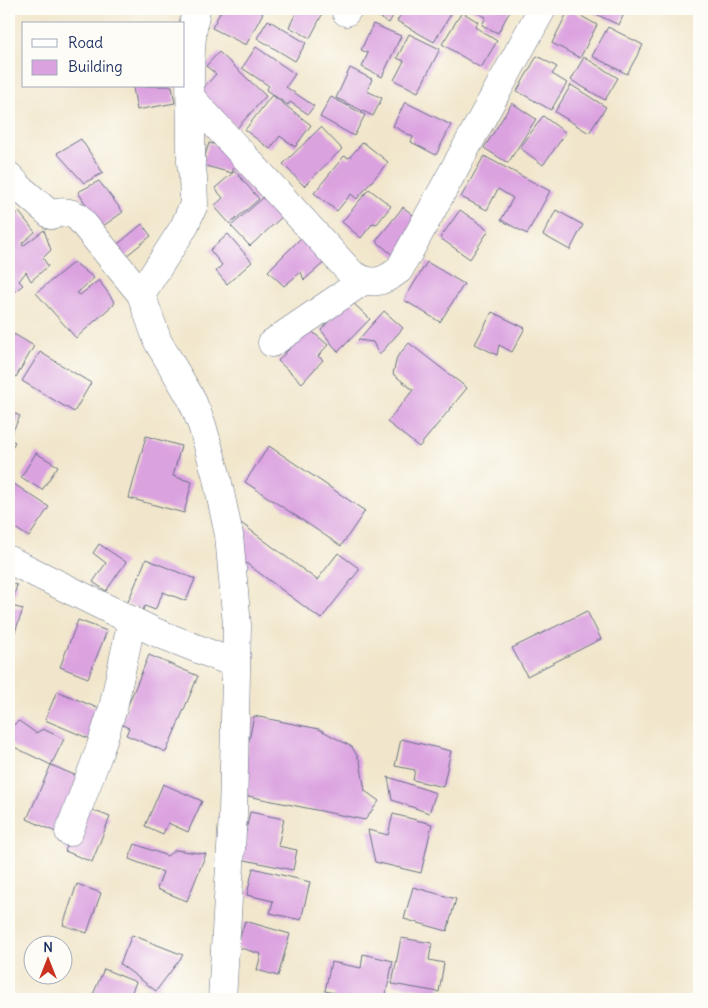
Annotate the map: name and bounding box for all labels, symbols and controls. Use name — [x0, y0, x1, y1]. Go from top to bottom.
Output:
legend — [22, 22, 185, 88]
text: Road — [68, 33, 103, 52]
text: Building — [68, 57, 123, 76]
north arrow — [22, 936, 72, 986]
text: N — [43, 938, 53, 956]

